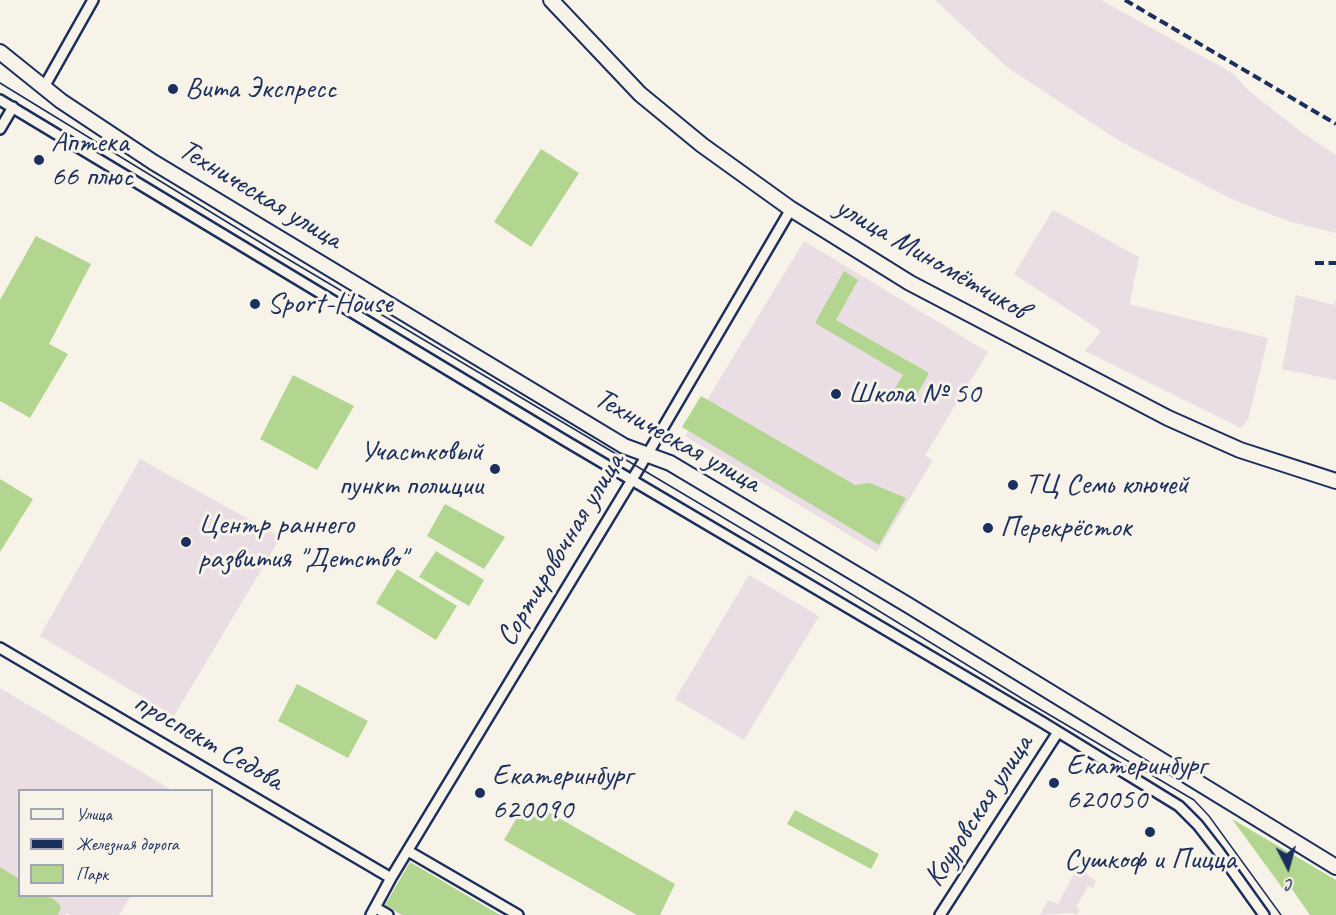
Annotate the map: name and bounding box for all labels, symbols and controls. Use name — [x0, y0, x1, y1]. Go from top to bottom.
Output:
place label: Вита Экспресс — [185, 71, 336, 107]
marker: Вита Экспресс — [166, 82, 180, 96]
place label: Аптека 66 плюс — [51, 125, 133, 195]
street label: Техническая улица — [172, 132, 348, 258]
marker: Аптека 66 плюс — [32, 153, 46, 167]
street label: улица Миномётчиков — [829, 190, 1033, 328]
place label: Sport-House — [267, 286, 393, 322]
marker: Sport-House — [248, 297, 262, 311]
place label: Школа № 50 — [848, 376, 980, 412]
street label: Техническая улица — [588, 381, 766, 501]
marker: Школа № 50 — [829, 387, 843, 401]
place label: Участковый пункт полиции — [338, 434, 483, 504]
street label: Сортировочная улица — [489, 447, 633, 653]
marker: Участковый пункт полиции — [488, 462, 502, 476]
place label: ТЦ Семь ключей — [1025, 467, 1189, 503]
marker: ТЦ Семь ключей — [1006, 478, 1020, 492]
place label: Центр раннего развития "Детство" — [198, 507, 406, 578]
place label: Перекрёсток — [1000, 510, 1132, 546]
marker: Перекрёсток — [981, 521, 995, 535]
marker: Центр раннего развития "Детство" — [179, 535, 193, 549]
street label: проспект Седова — [127, 685, 289, 799]
street label: Коуровская улица — [917, 728, 1041, 894]
place label: Екатеринбург 620050 — [1066, 748, 1206, 819]
place label: Екатеринбург 620090 — [492, 758, 632, 828]
marker: Екатеринбург 620050 — [1047, 776, 1061, 790]
marker: Екатеринбург 620090 — [473, 786, 487, 800]
legend — [18, 789, 213, 897]
text: Улица — [76, 803, 112, 825]
marker: Сушкоф и Пицца — [1143, 825, 1157, 839]
text: Железная дорога — [76, 833, 179, 855]
north arrow — [1258, 837, 1318, 897]
place label: Сушкоф и Пицца — [1064, 842, 1236, 878]
text: Парк — [76, 863, 108, 885]
text: С — [1285, 875, 1295, 895]

